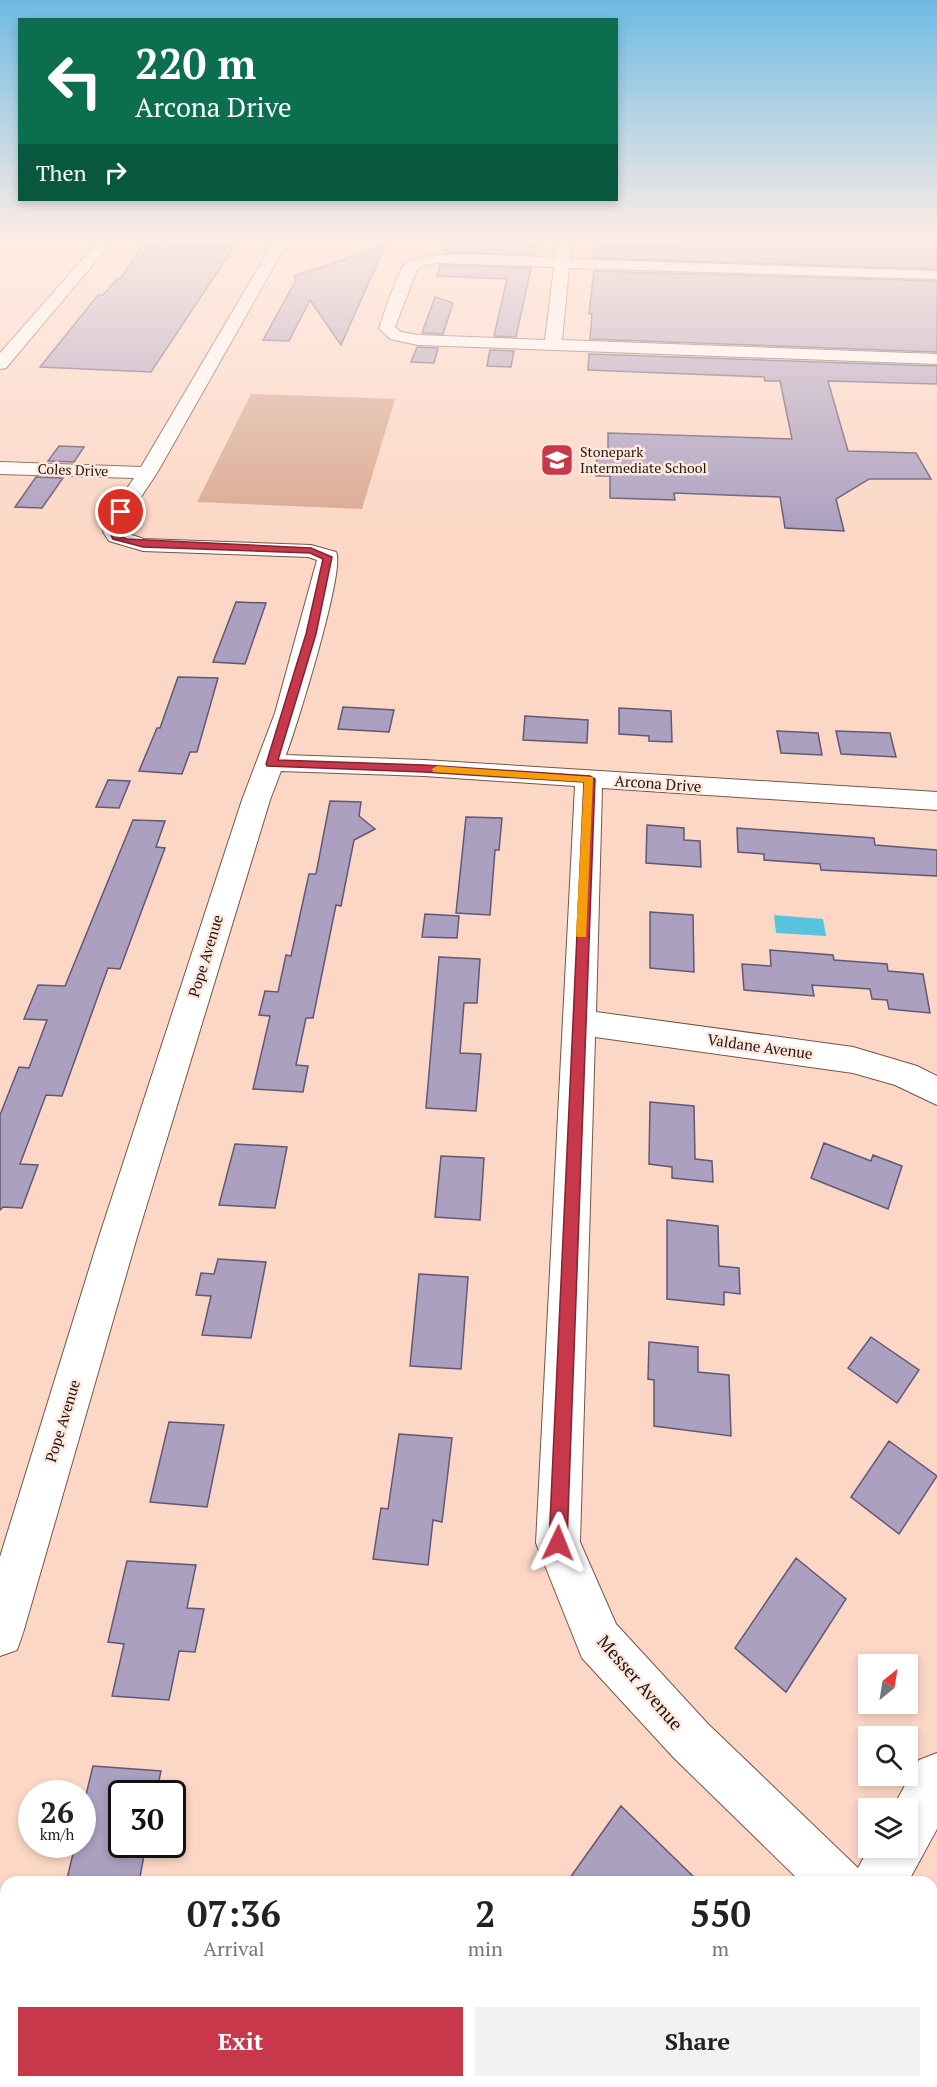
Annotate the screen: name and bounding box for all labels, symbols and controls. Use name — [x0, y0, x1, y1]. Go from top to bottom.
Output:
text: 220 m — [135, 35, 256, 91]
icon: left — [36, 42, 114, 120]
text: Arcona Drive — [135, 89, 291, 125]
icon: right — [99, 156, 132, 189]
text: Then — [36, 158, 87, 187]
school or university icon: Stonepark Intermediate School — [539, 442, 575, 478]
place label: Stonepark Intermediate School — [580, 442, 707, 477]
street label: Coles Drive — [37, 459, 109, 480]
pin — [95, 486, 146, 537]
icon: arrive — [104, 495, 137, 528]
street label: Arcona Drive — [614, 770, 702, 796]
street label: Pope Avenue — [183, 912, 227, 999]
street label: Valdane Avenue — [706, 1029, 814, 1063]
street label: Pope Avenue — [40, 1377, 84, 1464]
position arrow — [526, 1511, 590, 1575]
street label: Messer Avenue — [593, 1629, 689, 1735]
north arrow — [858, 1654, 918, 1714]
map controls — [858, 1654, 918, 1858]
button: search — [858, 1726, 918, 1786]
speed limit sign: 30 — [108, 1780, 186, 1858]
text: 26 — [40, 1792, 74, 1832]
button: layers — [858, 1798, 918, 1858]
text: km/h — [40, 1824, 74, 1844]
text: 07:36 — [187, 1890, 281, 1937]
text: 2 — [475, 1890, 496, 1937]
text: 550 — [690, 1890, 751, 1937]
text: Arrival — [203, 1935, 265, 1962]
text: min — [468, 1935, 503, 1962]
text: m — [712, 1935, 729, 1962]
button: Exit — [18, 2007, 463, 2076]
button: Share — [475, 2007, 920, 2076]

